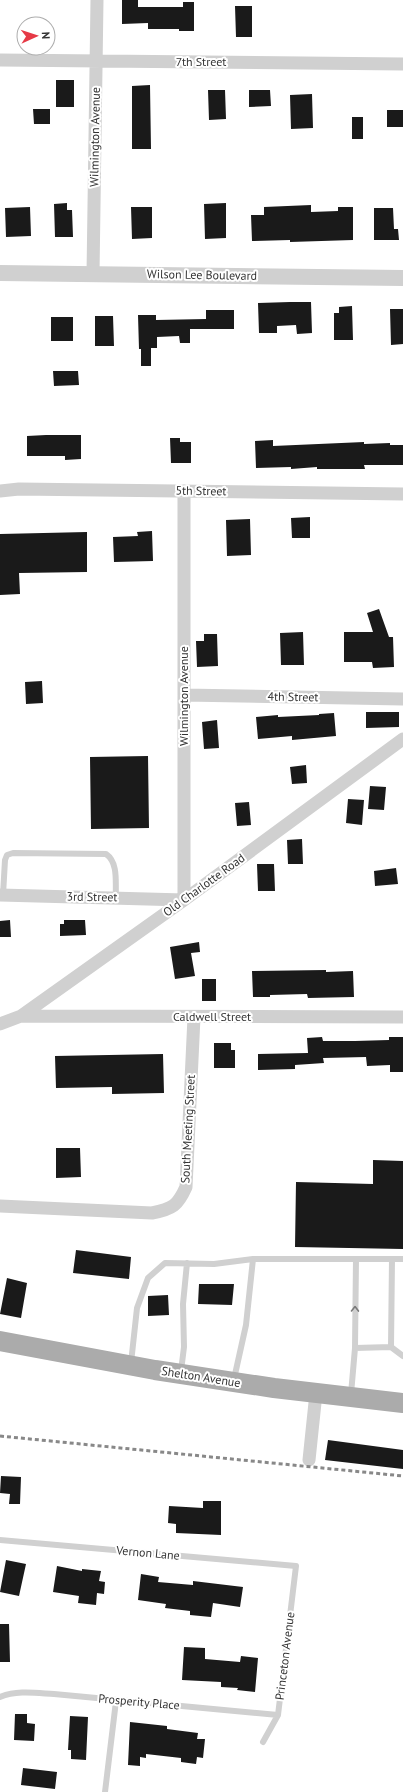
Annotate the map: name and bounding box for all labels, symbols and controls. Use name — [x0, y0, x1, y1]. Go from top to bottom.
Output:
north arrow — [16, 16, 56, 56]
text: N — [39, 31, 53, 39]
street label: 7th Street — [176, 54, 226, 69]
street label: Wilmington Avenue — [86, 87, 103, 187]
street label: Wilson Lee Boulevard — [147, 266, 257, 283]
street label: 5th Street — [175, 483, 227, 498]
street label: Wilmington Avenue — [176, 646, 191, 746]
street label: 4th Street — [267, 689, 319, 704]
street label: Old Charlotte Road — [160, 850, 248, 919]
street label: 3rd Street — [66, 889, 118, 904]
street label: Caldwell Street — [173, 1009, 251, 1024]
street label: South Meeting Street — [177, 1074, 198, 1184]
one-way arrow — [351, 1306, 359, 1312]
street label: Shelton Avenue — [161, 1363, 242, 1390]
street label: Vernon Lane — [115, 1542, 180, 1563]
street label: Princeton Avenue — [272, 1611, 297, 1701]
street label: Prosperity Place — [98, 1690, 180, 1713]

